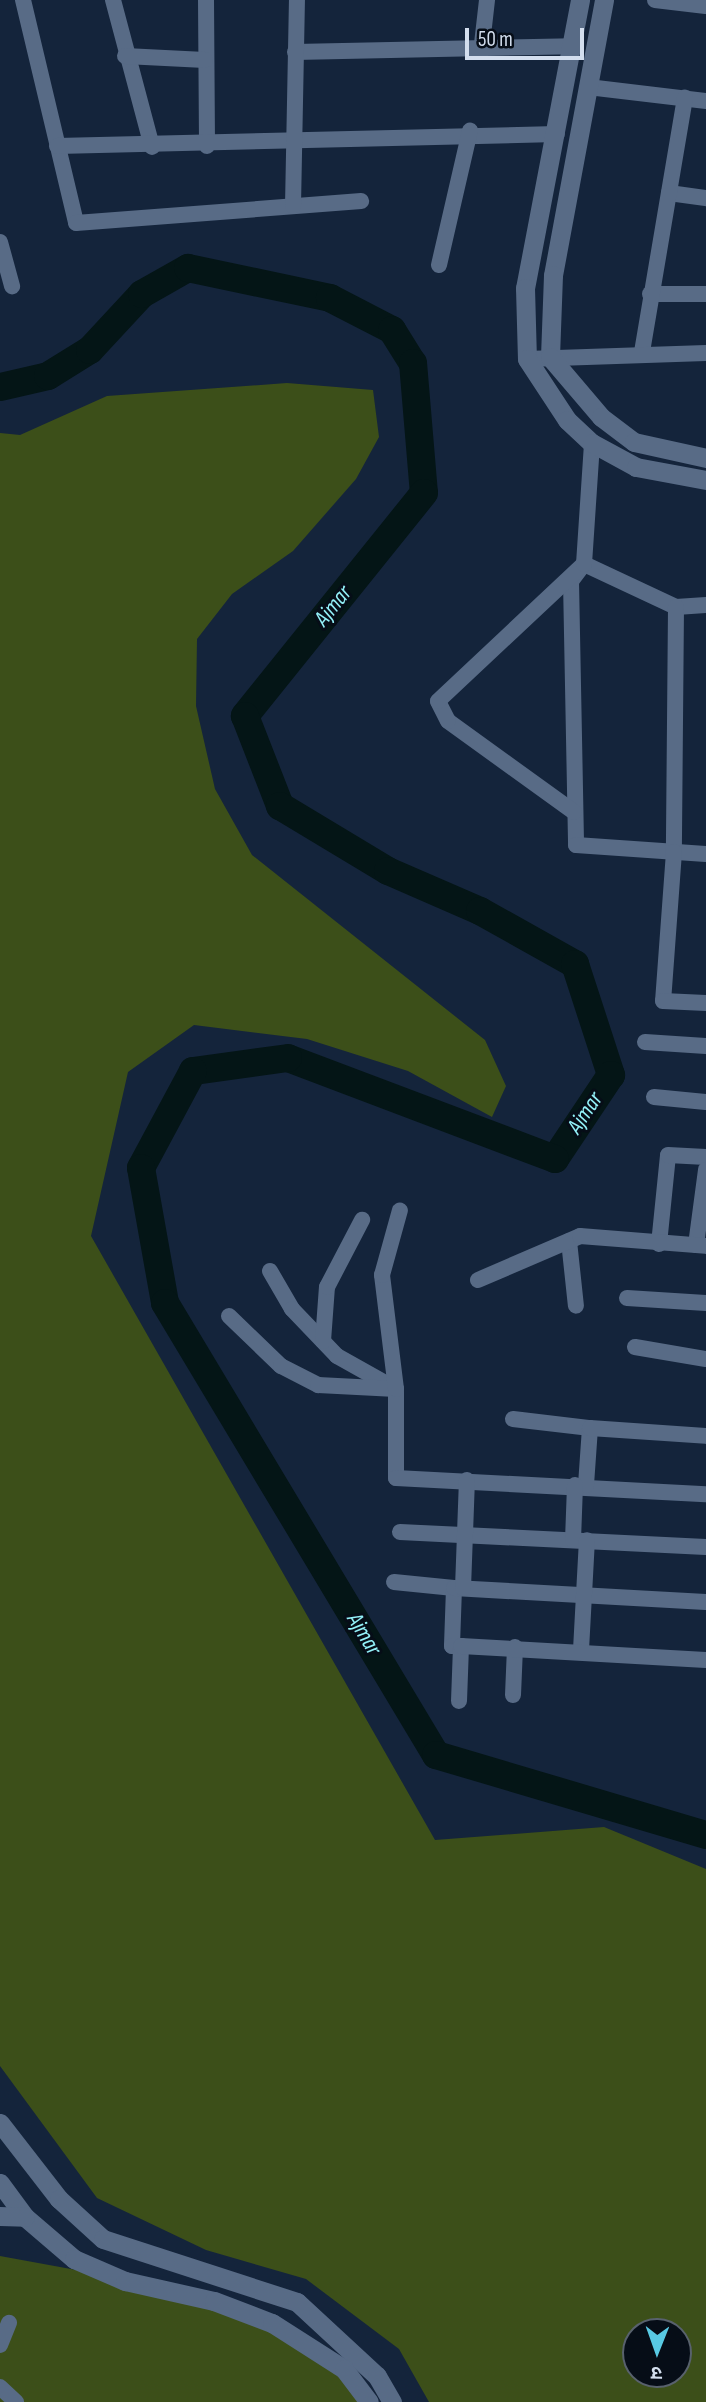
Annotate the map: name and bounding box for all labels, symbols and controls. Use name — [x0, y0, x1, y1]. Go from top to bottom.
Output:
scale bar — [468, 14, 587, 58]
text: 50 m — [478, 27, 513, 52]
water label: Ajmar — [308, 580, 358, 632]
water label: Ajmar — [561, 1087, 609, 1139]
water label: Ajmar — [341, 1608, 387, 1660]
north arrow — [622, 2318, 692, 2388]
text: उ — [651, 2361, 662, 2384]

